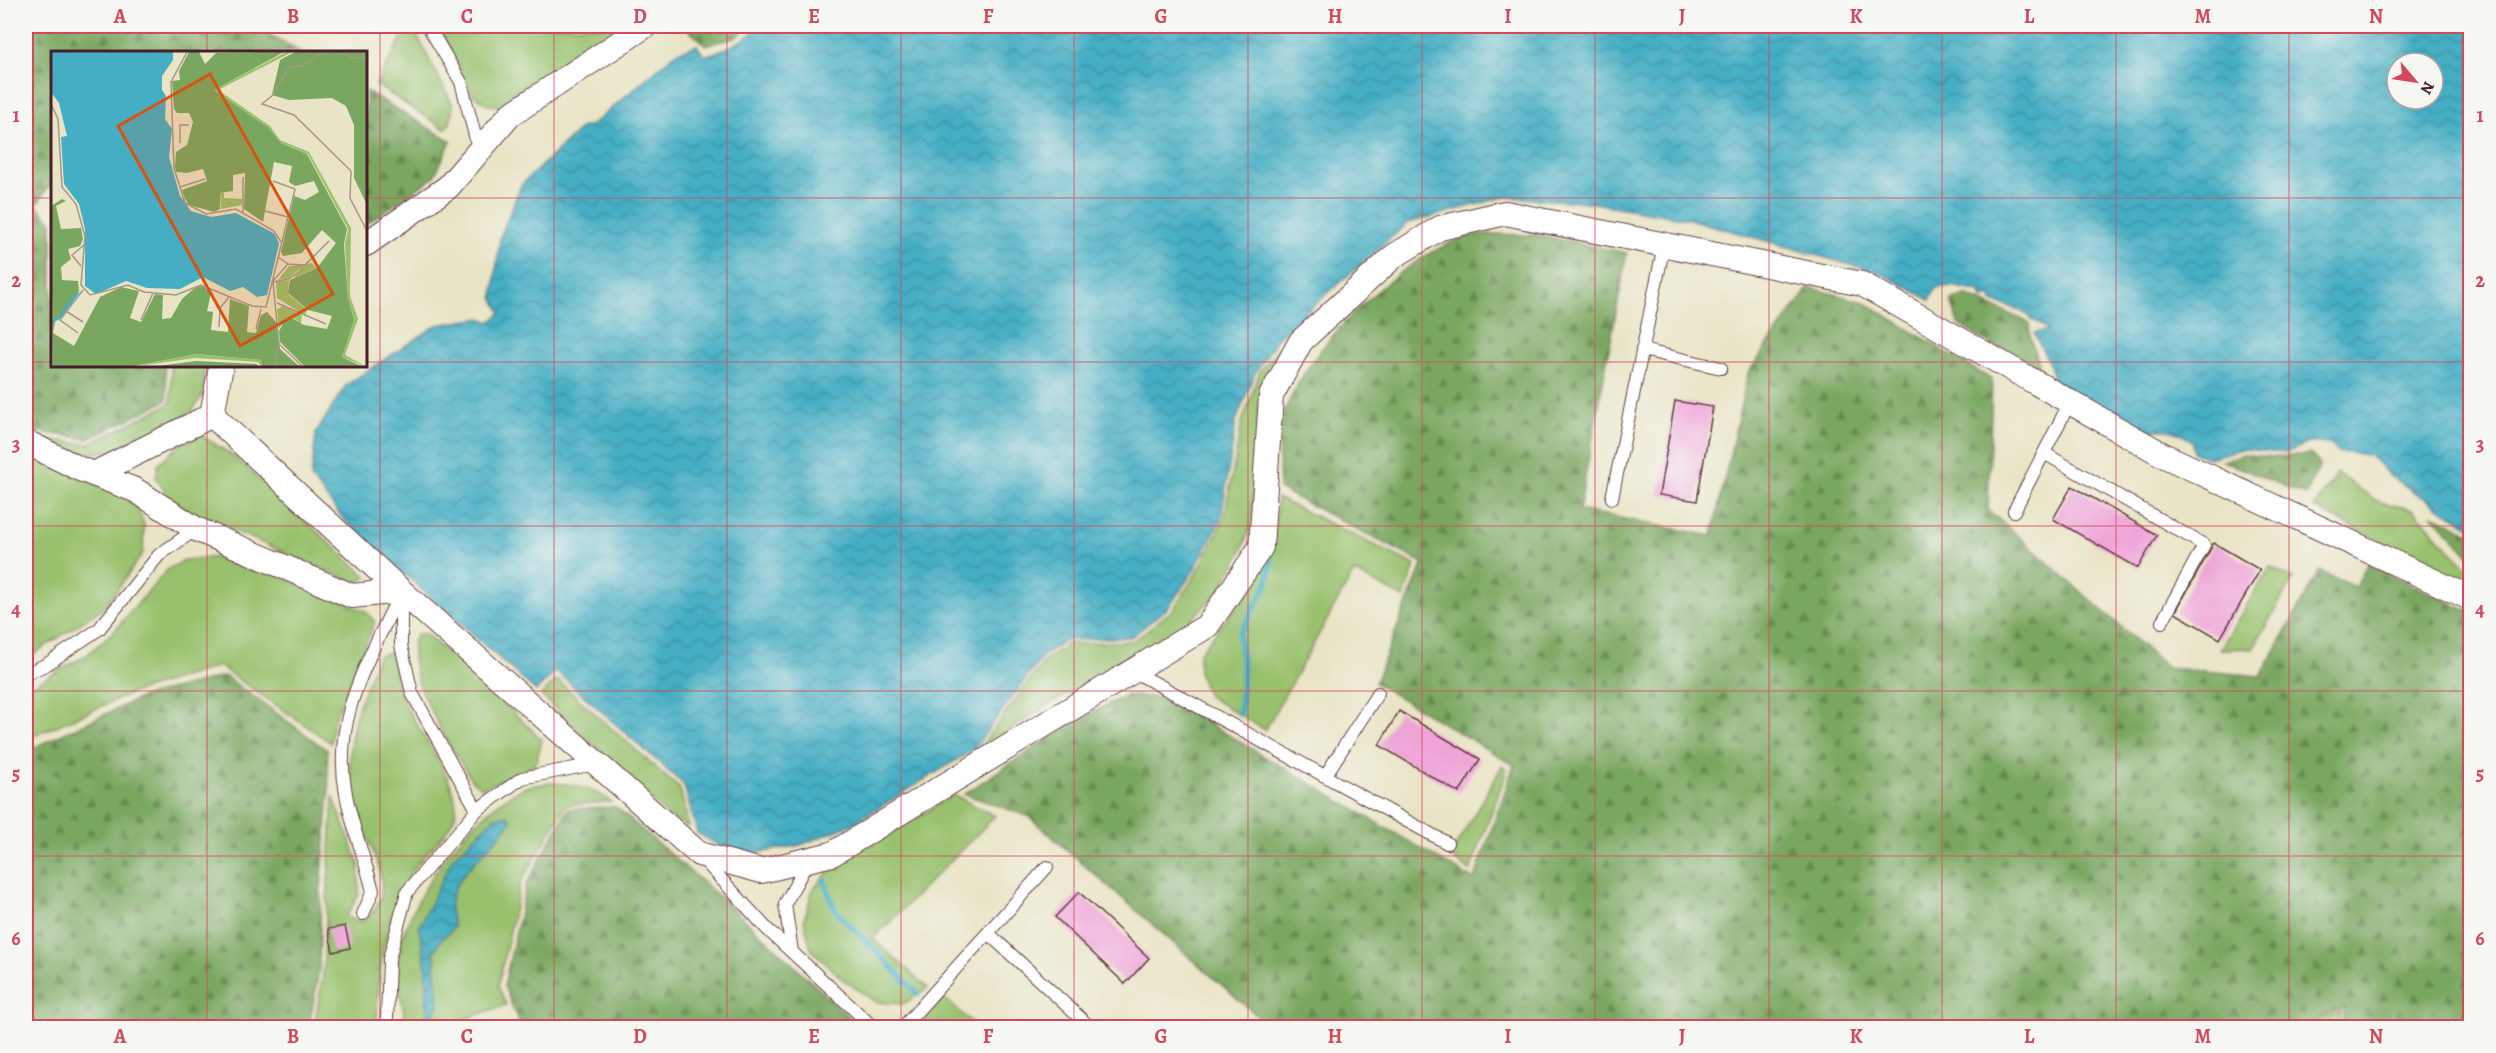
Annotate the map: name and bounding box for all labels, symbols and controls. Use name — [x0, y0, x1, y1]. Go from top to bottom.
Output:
text: A — [113, 3, 127, 30]
text: B — [287, 3, 299, 30]
text: C — [461, 3, 473, 30]
text: D — [633, 3, 647, 30]
text: E — [808, 3, 820, 30]
text: F — [983, 3, 994, 30]
text: G — [1154, 3, 1168, 30]
text: H — [1328, 3, 1343, 30]
text: I — [1504, 3, 1512, 30]
text: J — [1679, 3, 1686, 30]
text: K — [1849, 3, 1863, 30]
text: L — [2024, 3, 2035, 30]
text: M — [2195, 3, 2212, 30]
text: N — [2369, 3, 2384, 30]
inset map — [51, 51, 368, 368]
north arrow — [2385, 51, 2445, 111]
text: N — [2415, 77, 2440, 99]
text: 1 — [12, 102, 20, 129]
text: 1 — [2476, 102, 2484, 129]
text: 2 — [11, 267, 21, 294]
text: 2 — [2475, 267, 2485, 294]
text: 3 — [12, 431, 20, 458]
text: 3 — [2476, 431, 2484, 458]
text: 4 — [11, 596, 21, 623]
text: 4 — [2475, 596, 2485, 623]
text: 5 — [12, 760, 20, 787]
text: 5 — [2476, 760, 2484, 787]
text: 6 — [11, 925, 21, 952]
text: 6 — [2475, 925, 2485, 952]
text: A — [113, 1023, 127, 1050]
text: B — [287, 1023, 299, 1050]
text: C — [461, 1023, 473, 1050]
text: D — [633, 1023, 647, 1050]
text: E — [808, 1023, 820, 1050]
text: F — [983, 1023, 994, 1050]
text: G — [1154, 1023, 1168, 1050]
text: H — [1328, 1023, 1343, 1050]
text: I — [1504, 1023, 1512, 1050]
text: J — [1679, 1023, 1686, 1050]
text: K — [1849, 1023, 1863, 1050]
text: L — [2024, 1023, 2035, 1050]
text: M — [2195, 1023, 2212, 1050]
text: N — [2369, 1023, 2384, 1050]

